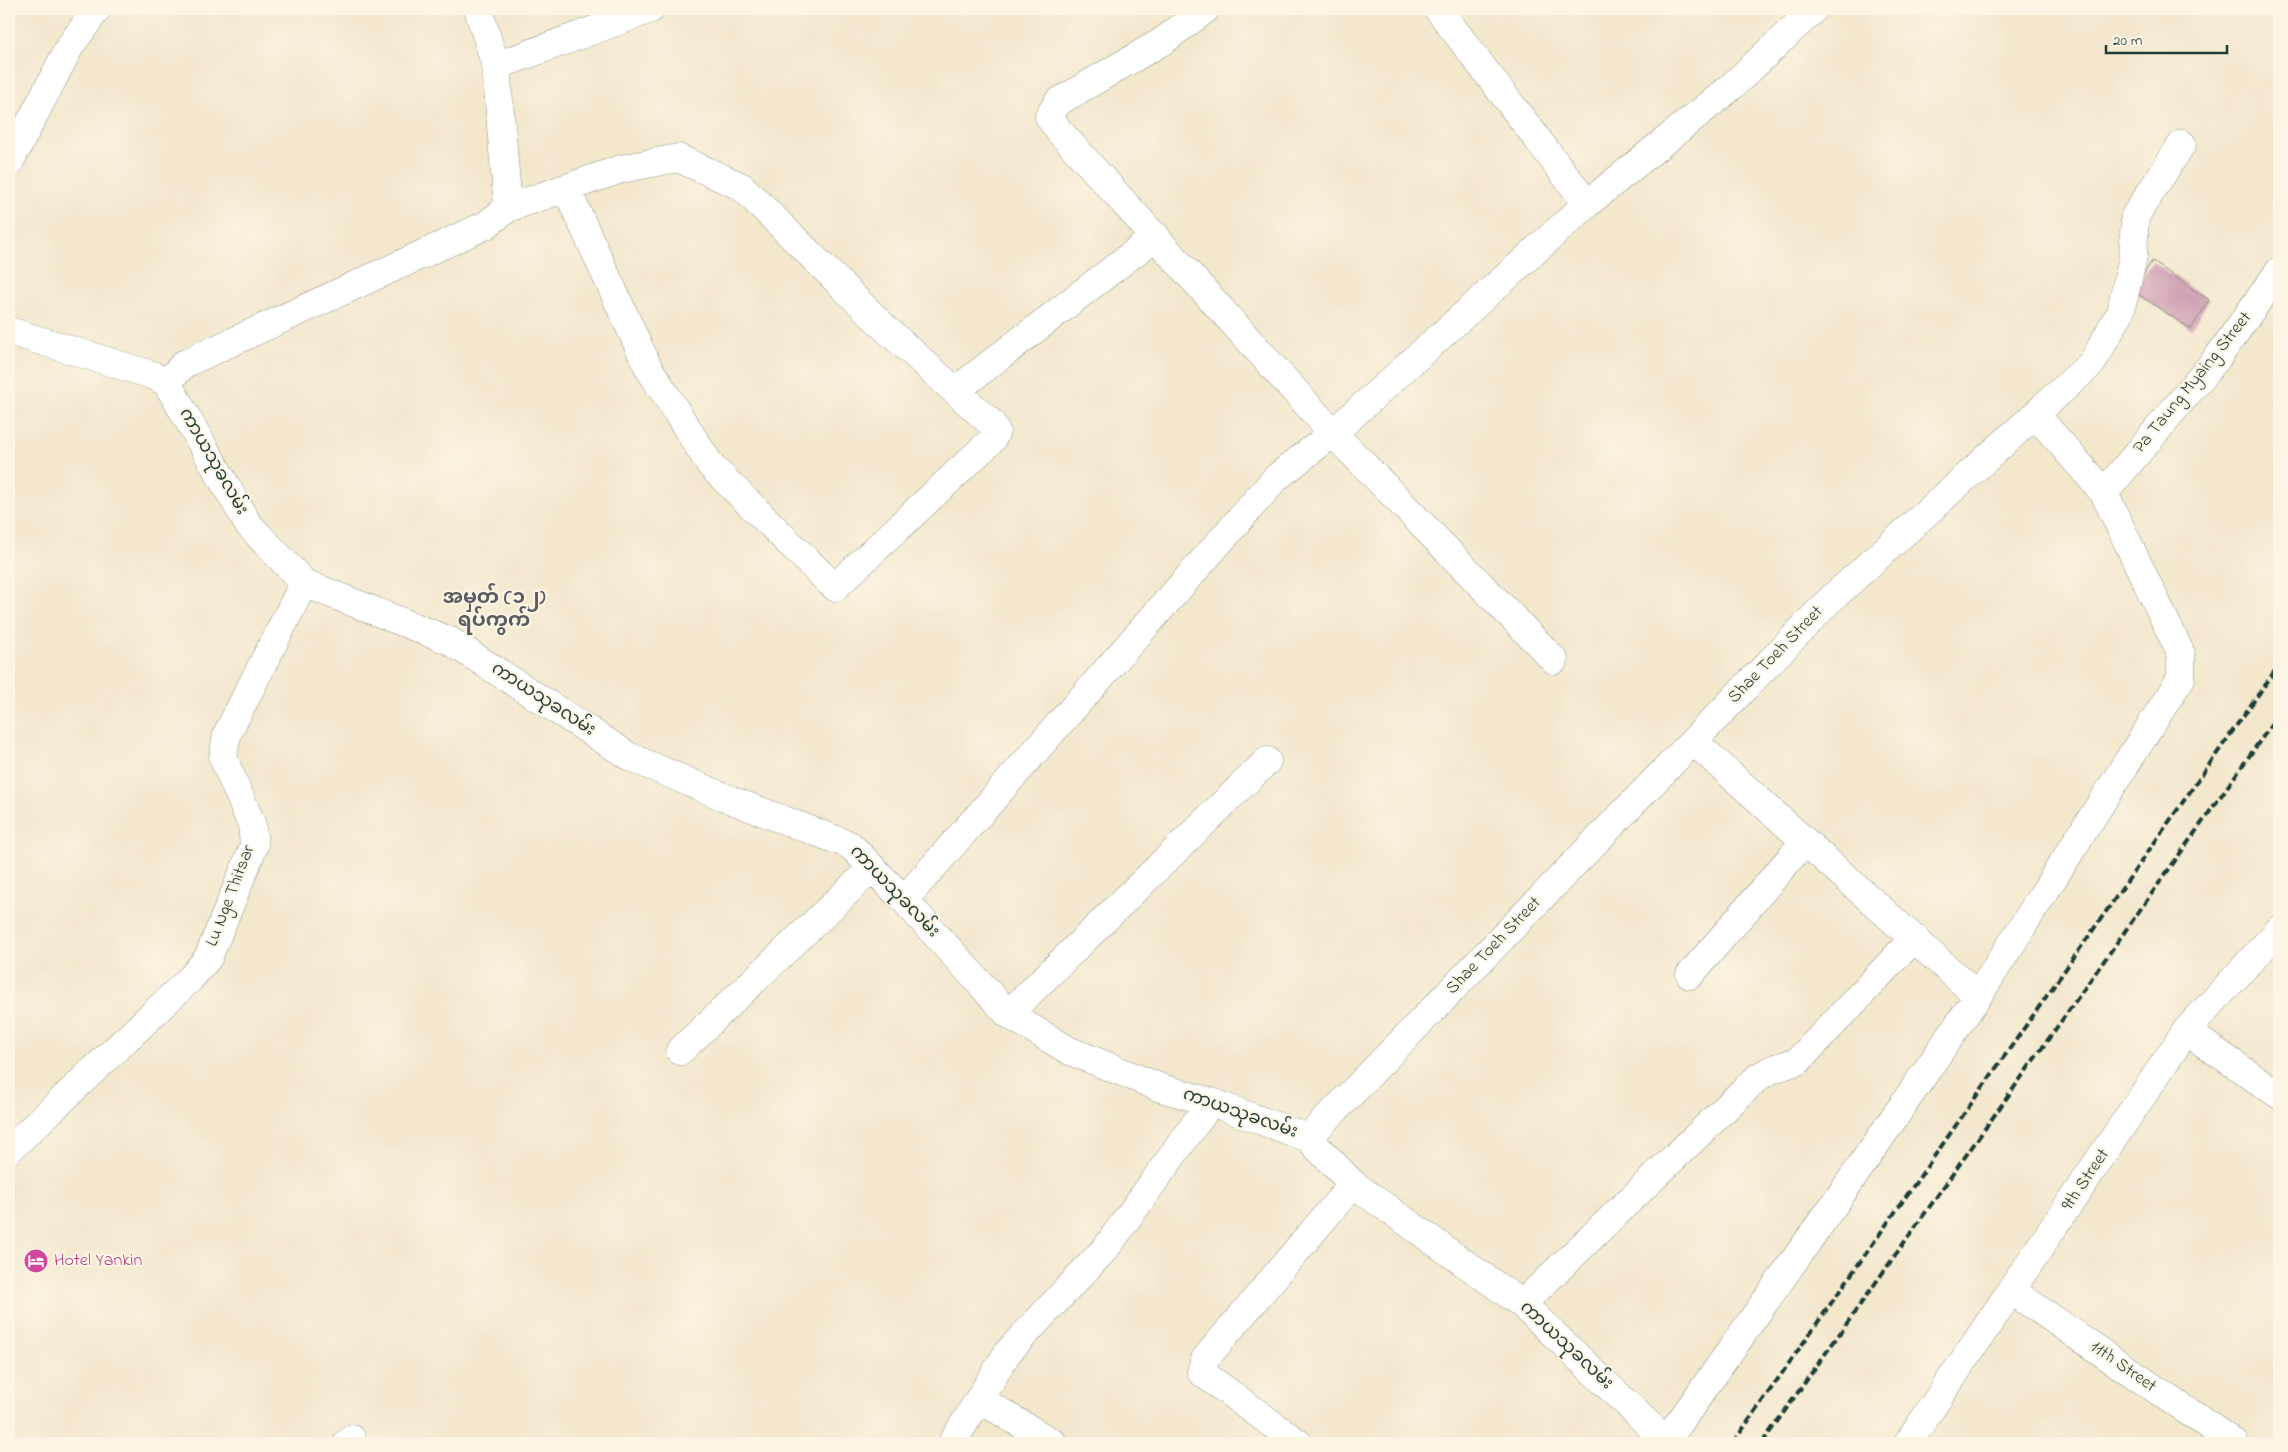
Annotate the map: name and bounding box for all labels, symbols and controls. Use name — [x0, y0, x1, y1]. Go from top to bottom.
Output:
scale bar — [2106, 22, 2227, 54]
text: 20 m — [2113, 30, 2143, 52]
street label: Pa Taung Myaing Street — [2128, 306, 2259, 460]
street label: ကာယသုခလမ်း — [172, 403, 256, 520]
district label: အမှတ် (၁၂) ရပ်ကွက် — [443, 583, 546, 636]
street label: Shae Toeh Street — [1722, 600, 1830, 710]
street label: ကာယသုခလမ်း — [486, 655, 601, 744]
street label: ကာယသုခလမ်း — [843, 838, 946, 944]
street label: Lu Nge Thitsar — [200, 841, 263, 951]
street label: Shae Toeh Street — [1440, 891, 1548, 1001]
street label: ကာယသုခလမ်း — [1179, 1080, 1302, 1146]
street label: 9th Street — [2056, 1144, 2116, 1216]
hotel icon: Hotel Yankin — [23, 1248, 49, 1274]
place label: Hotel Yankin — [54, 1248, 142, 1274]
street label: ကာယသုခလမ်း — [1513, 1294, 1620, 1396]
street label: 11th Street — [2084, 1335, 2162, 1399]

